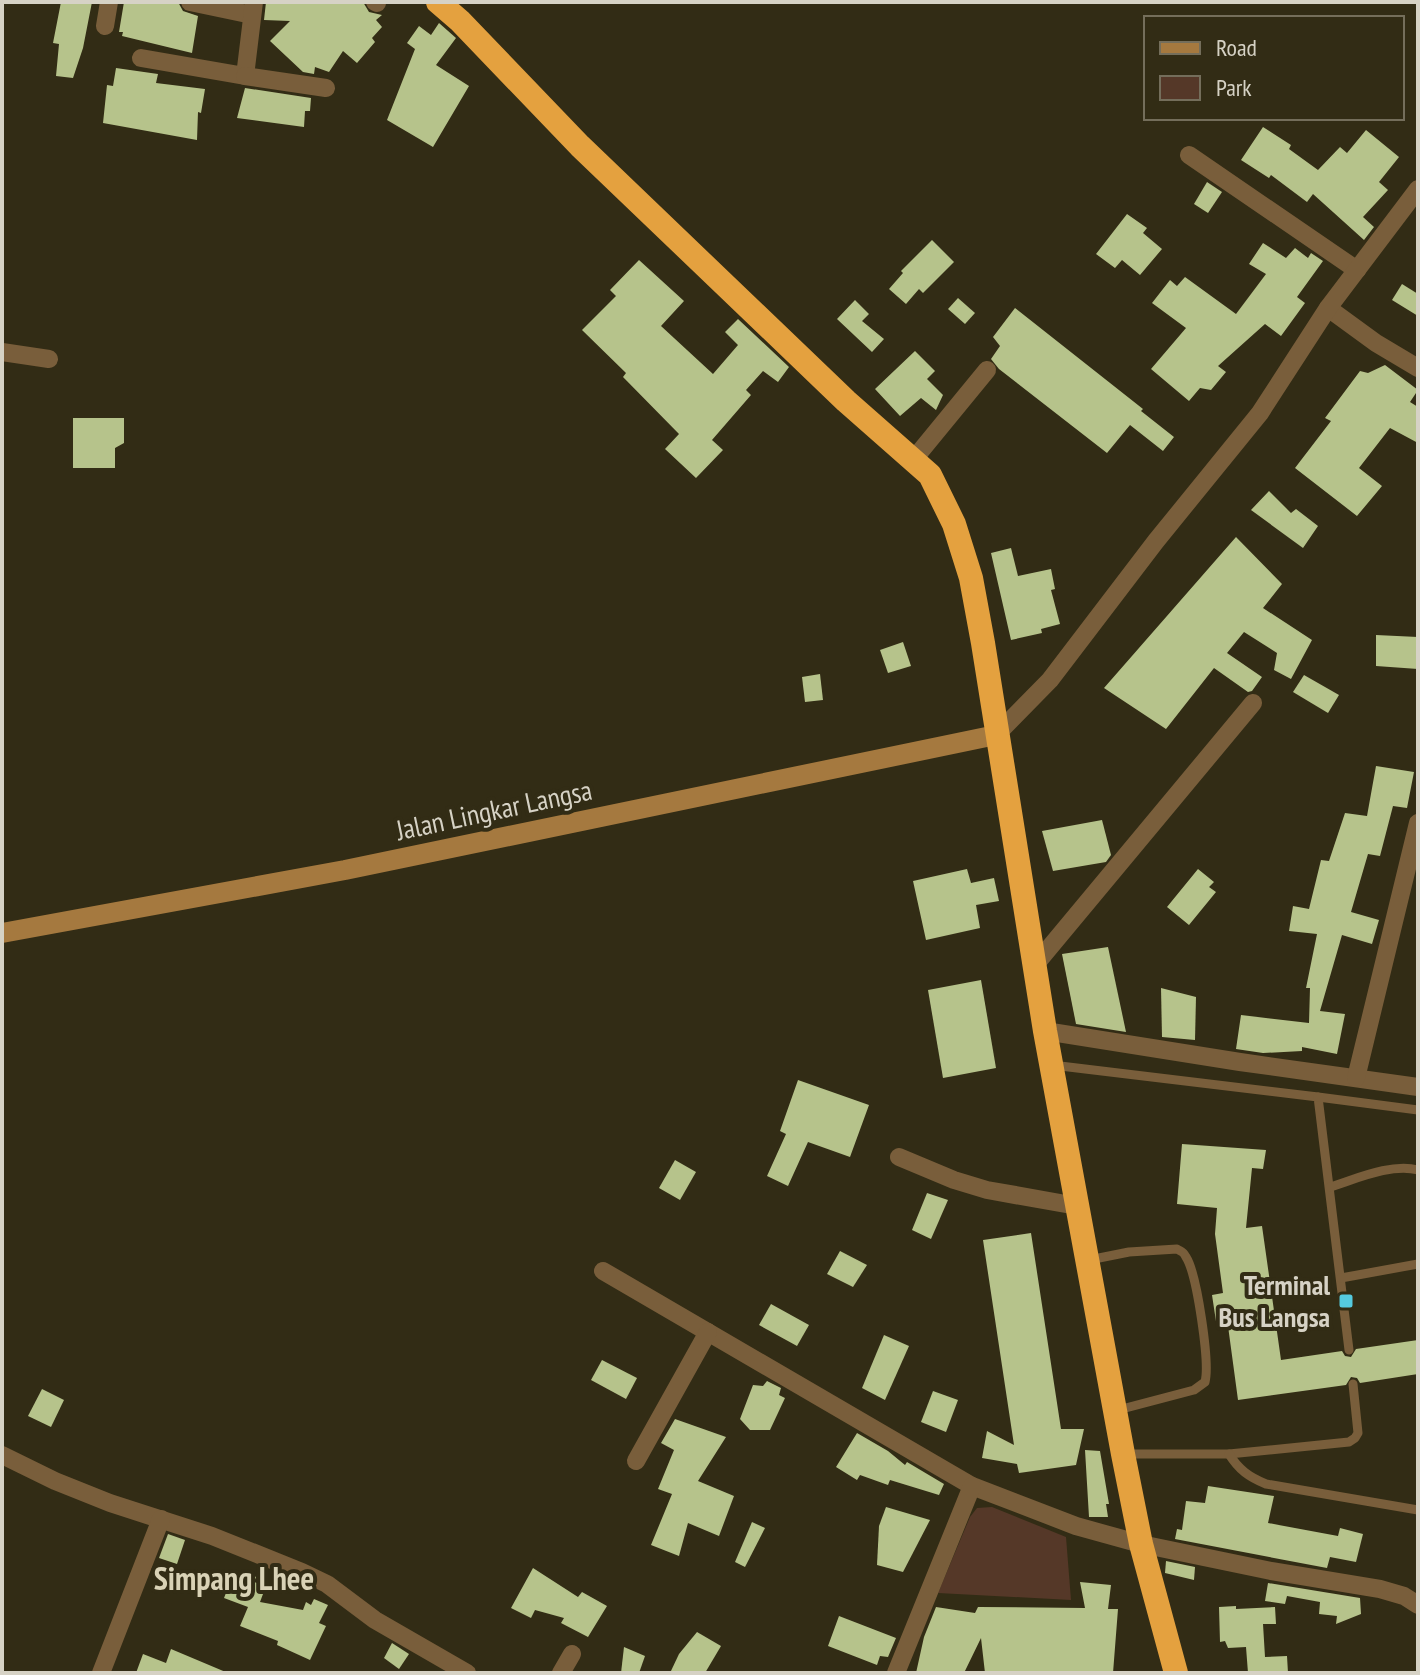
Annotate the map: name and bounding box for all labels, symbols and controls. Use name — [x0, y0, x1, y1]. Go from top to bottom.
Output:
legend — [1144, 16, 1404, 120]
text: Road — [1216, 32, 1257, 63]
text: Park — [1216, 72, 1252, 103]
street label: Jalan Lingkar Langsa — [392, 771, 595, 849]
place label: Terminal Bus Langsa — [1218, 1266, 1330, 1335]
marker: Terminal Bus Langsa — [1337, 1292, 1355, 1310]
district label: Simpang Lhee — [154, 1557, 314, 1599]

